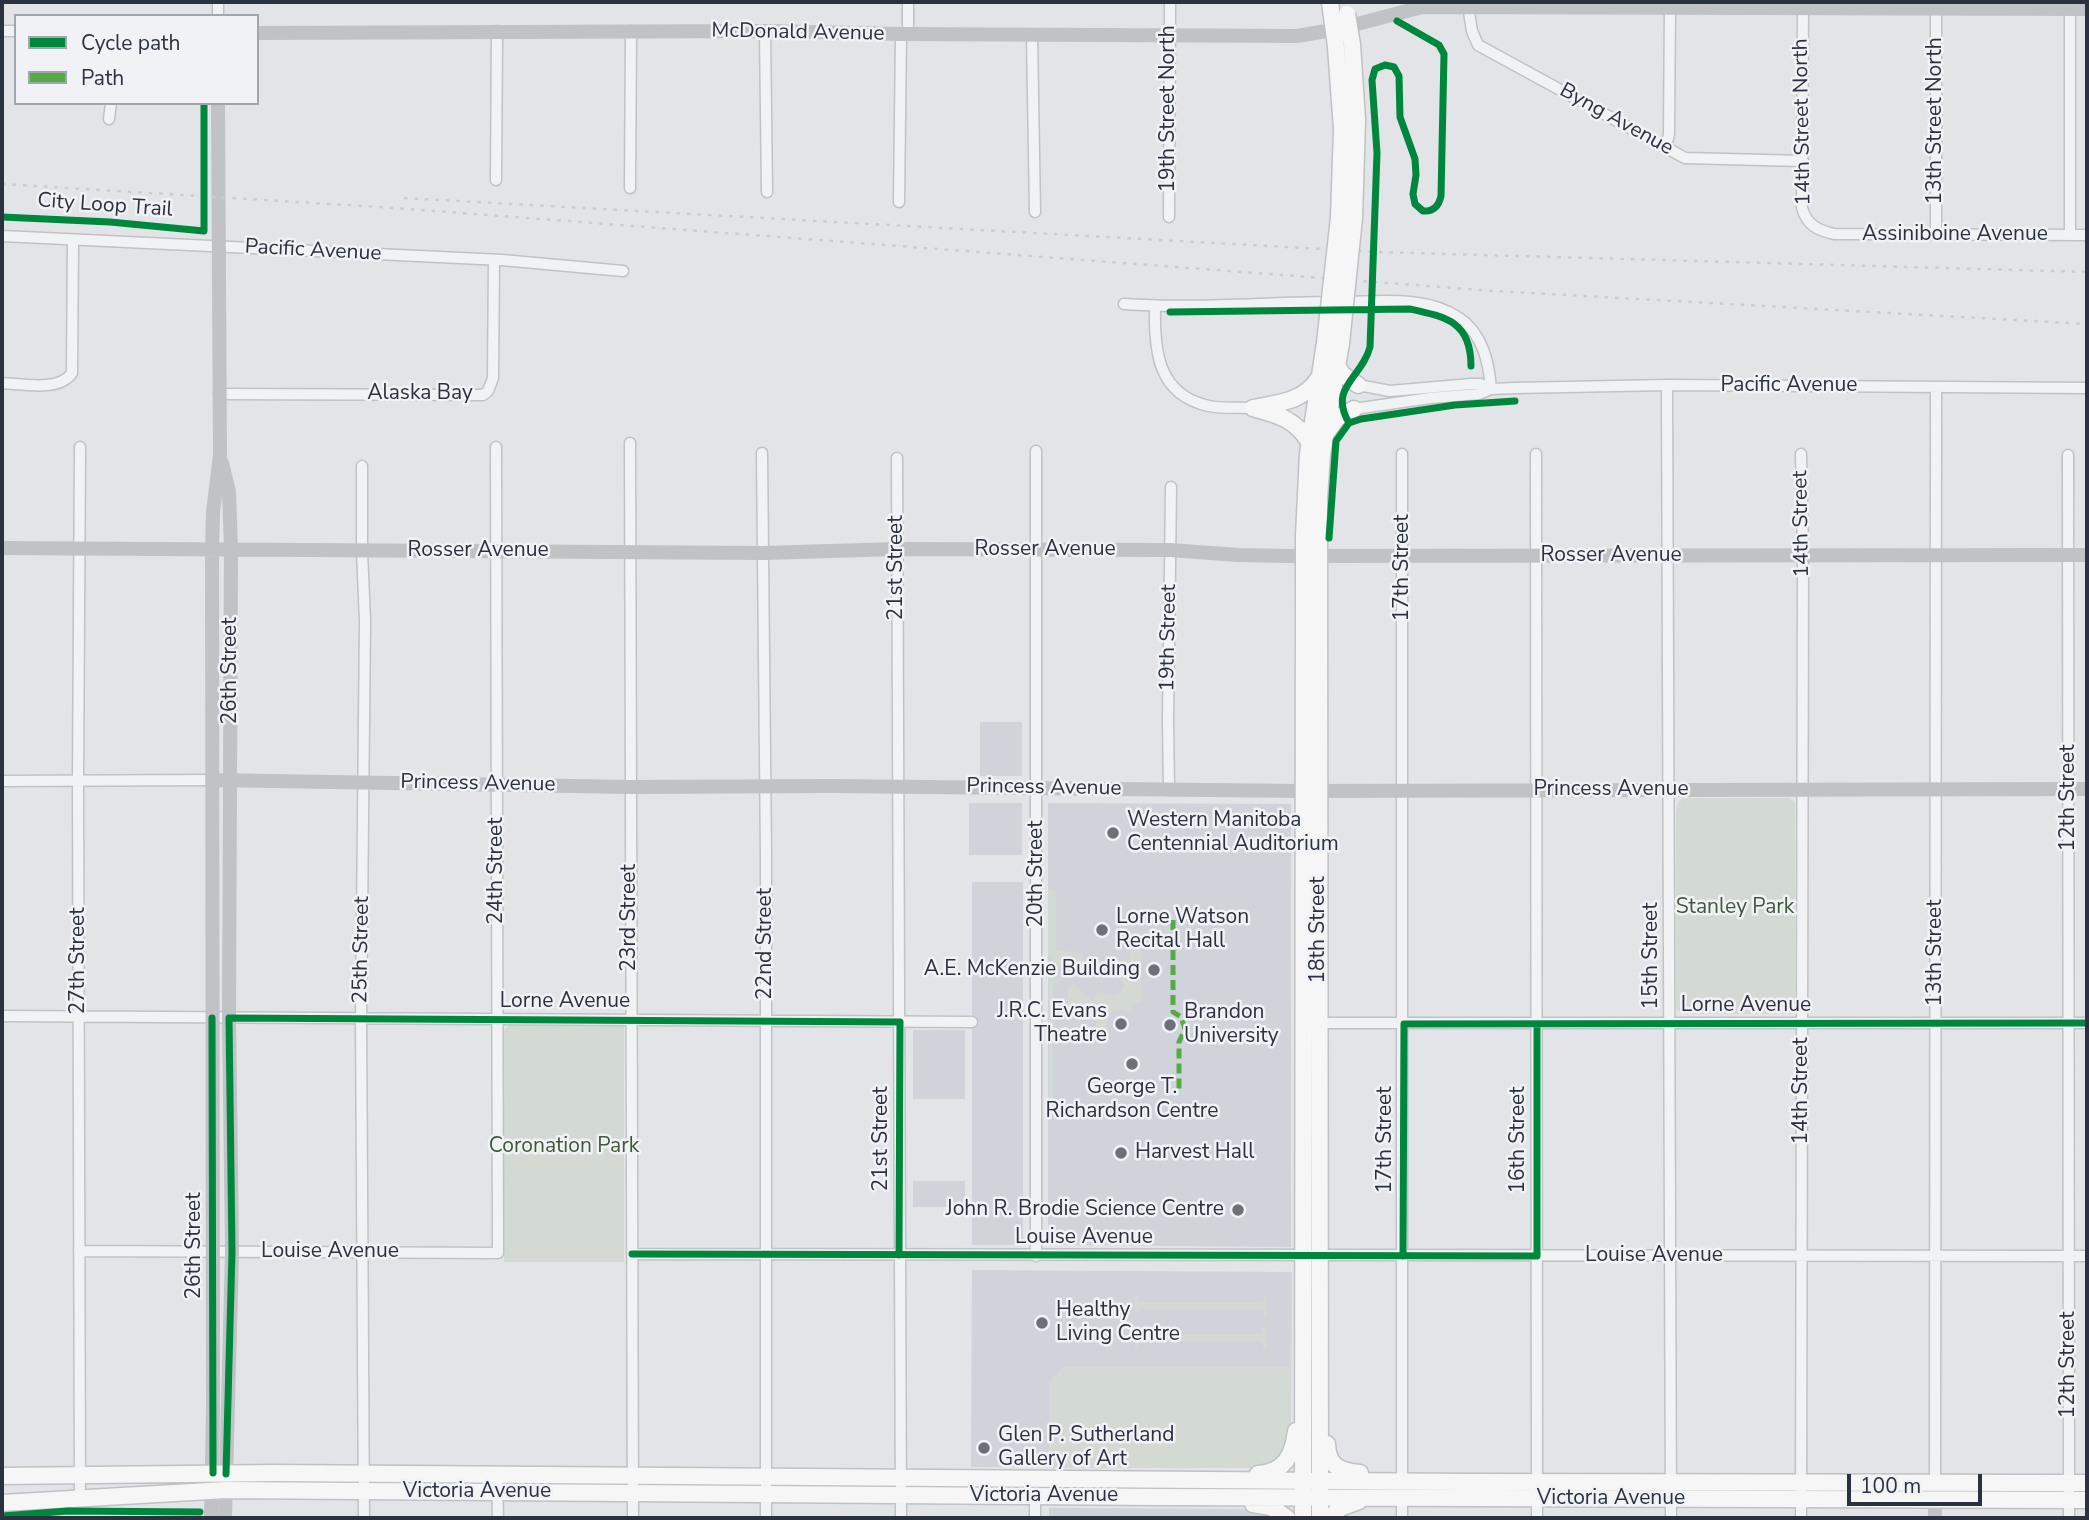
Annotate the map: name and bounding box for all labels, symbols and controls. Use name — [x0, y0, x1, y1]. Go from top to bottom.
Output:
legend — [14, 14, 259, 105]
street label: McDonald Avenue — [711, 19, 885, 47]
street label: 19th Street North — [1156, 25, 1182, 193]
text: Cycle path — [81, 29, 180, 57]
street label: 13th Street North — [1923, 37, 1949, 205]
street label: 14th Street North — [1789, 38, 1817, 206]
text: Path — [81, 64, 124, 92]
street label: Byng Avenue — [1555, 78, 1677, 162]
street label: City Loop Trail — [36, 189, 174, 223]
street label: Assiniboine Avenue — [1862, 222, 2048, 248]
street label: Pacific Avenue — [244, 235, 382, 267]
street label: Pacific Avenue — [1721, 373, 1857, 399]
street label: Alaska Bay — [367, 381, 473, 407]
street label: 14th Street — [1788, 470, 1816, 578]
street label: 17th Street — [1390, 514, 1416, 622]
street label: 21st Street — [884, 515, 910, 621]
street label: Rosser Avenue — [974, 537, 1116, 563]
street label: Rosser Avenue — [407, 538, 549, 564]
street label: Rosser Avenue — [1540, 543, 1682, 569]
street label: 19th Street — [1155, 584, 1183, 692]
street label: 26th Street — [218, 617, 244, 725]
street label: 12th Street — [2056, 744, 2082, 852]
street label: Princess Avenue — [400, 770, 556, 798]
street label: Princess Avenue — [966, 774, 1122, 802]
street label: Princess Avenue — [1533, 777, 1689, 803]
place label: Western Manitoba Centennial Auditorium — [1127, 808, 1339, 858]
street label: 24th Street — [484, 817, 510, 925]
street label: 20th Street — [1024, 820, 1050, 928]
marker: Western Manitoba Centennial Auditorium — [1105, 825, 1121, 841]
street label: 23rd Street — [617, 864, 643, 972]
street label: 18th Street — [1306, 876, 1332, 984]
street label: 22nd Street — [753, 888, 779, 1000]
park label: Stanley Park — [1676, 895, 1794, 921]
street label: 25th Street — [348, 896, 376, 1004]
street label: 13th Street — [1923, 899, 1949, 1007]
street label: 15th Street — [1639, 902, 1665, 1010]
place label: Lorne Watson Recital Hall — [1116, 905, 1249, 955]
street label: 27th Street — [66, 907, 92, 1015]
marker: Lorne Watson Recital Hall — [1094, 922, 1110, 938]
place label: A.E. McKenzie Building — [924, 957, 1140, 983]
marker: A.E. McKenzie Building — [1146, 962, 1162, 978]
street label: Lorne Avenue — [500, 989, 630, 1015]
street label: Lorne Avenue — [1681, 993, 1811, 1019]
place label: J.R.C. Evans Theatre — [997, 999, 1107, 1049]
place label: Brandon University — [1184, 1000, 1279, 1050]
marker: J.R.C. Evans Theatre — [1113, 1016, 1129, 1032]
marker: Brandon University — [1162, 1017, 1178, 1033]
street label: 14th Street — [1789, 1037, 1815, 1145]
marker: George T. Richardson Centre — [1124, 1056, 1140, 1072]
place label: George T. Richardson Centre — [1046, 1075, 1218, 1125]
street label: 21st Street — [869, 1086, 895, 1192]
street label: 17th Street — [1373, 1086, 1399, 1194]
street label: 16th Street — [1506, 1086, 1532, 1194]
park label: Coronation Park — [489, 1134, 639, 1160]
place label: Harvest Hall — [1135, 1140, 1254, 1166]
marker: Harvest Hall — [1113, 1145, 1129, 1161]
street label: 26th Street — [182, 1192, 208, 1300]
place label: John R. Brodie Science Centre — [946, 1197, 1224, 1223]
marker: John R. Brodie Science Centre — [1230, 1202, 1246, 1218]
street label: Louise Avenue — [1015, 1225, 1153, 1251]
street label: Louise Avenue — [261, 1239, 399, 1265]
street label: Louise Avenue — [1585, 1243, 1723, 1269]
place label: Healthy Living Centre — [1056, 1298, 1180, 1348]
street label: 12th Street — [2056, 1311, 2082, 1419]
marker: Healthy Living Centre — [1034, 1315, 1050, 1331]
place label: Glen P. Sutherland Gallery of Art — [998, 1423, 1174, 1473]
marker: Glen P. Sutherland Gallery of Art — [976, 1440, 992, 1456]
scale bar — [1851, 1460, 1986, 1504]
text: 100 m — [1860, 1472, 1921, 1500]
street label: Victoria Avenue — [403, 1479, 551, 1505]
street label: Victoria Avenue — [970, 1483, 1118, 1509]
street label: Victoria Avenue — [1537, 1486, 1685, 1512]

